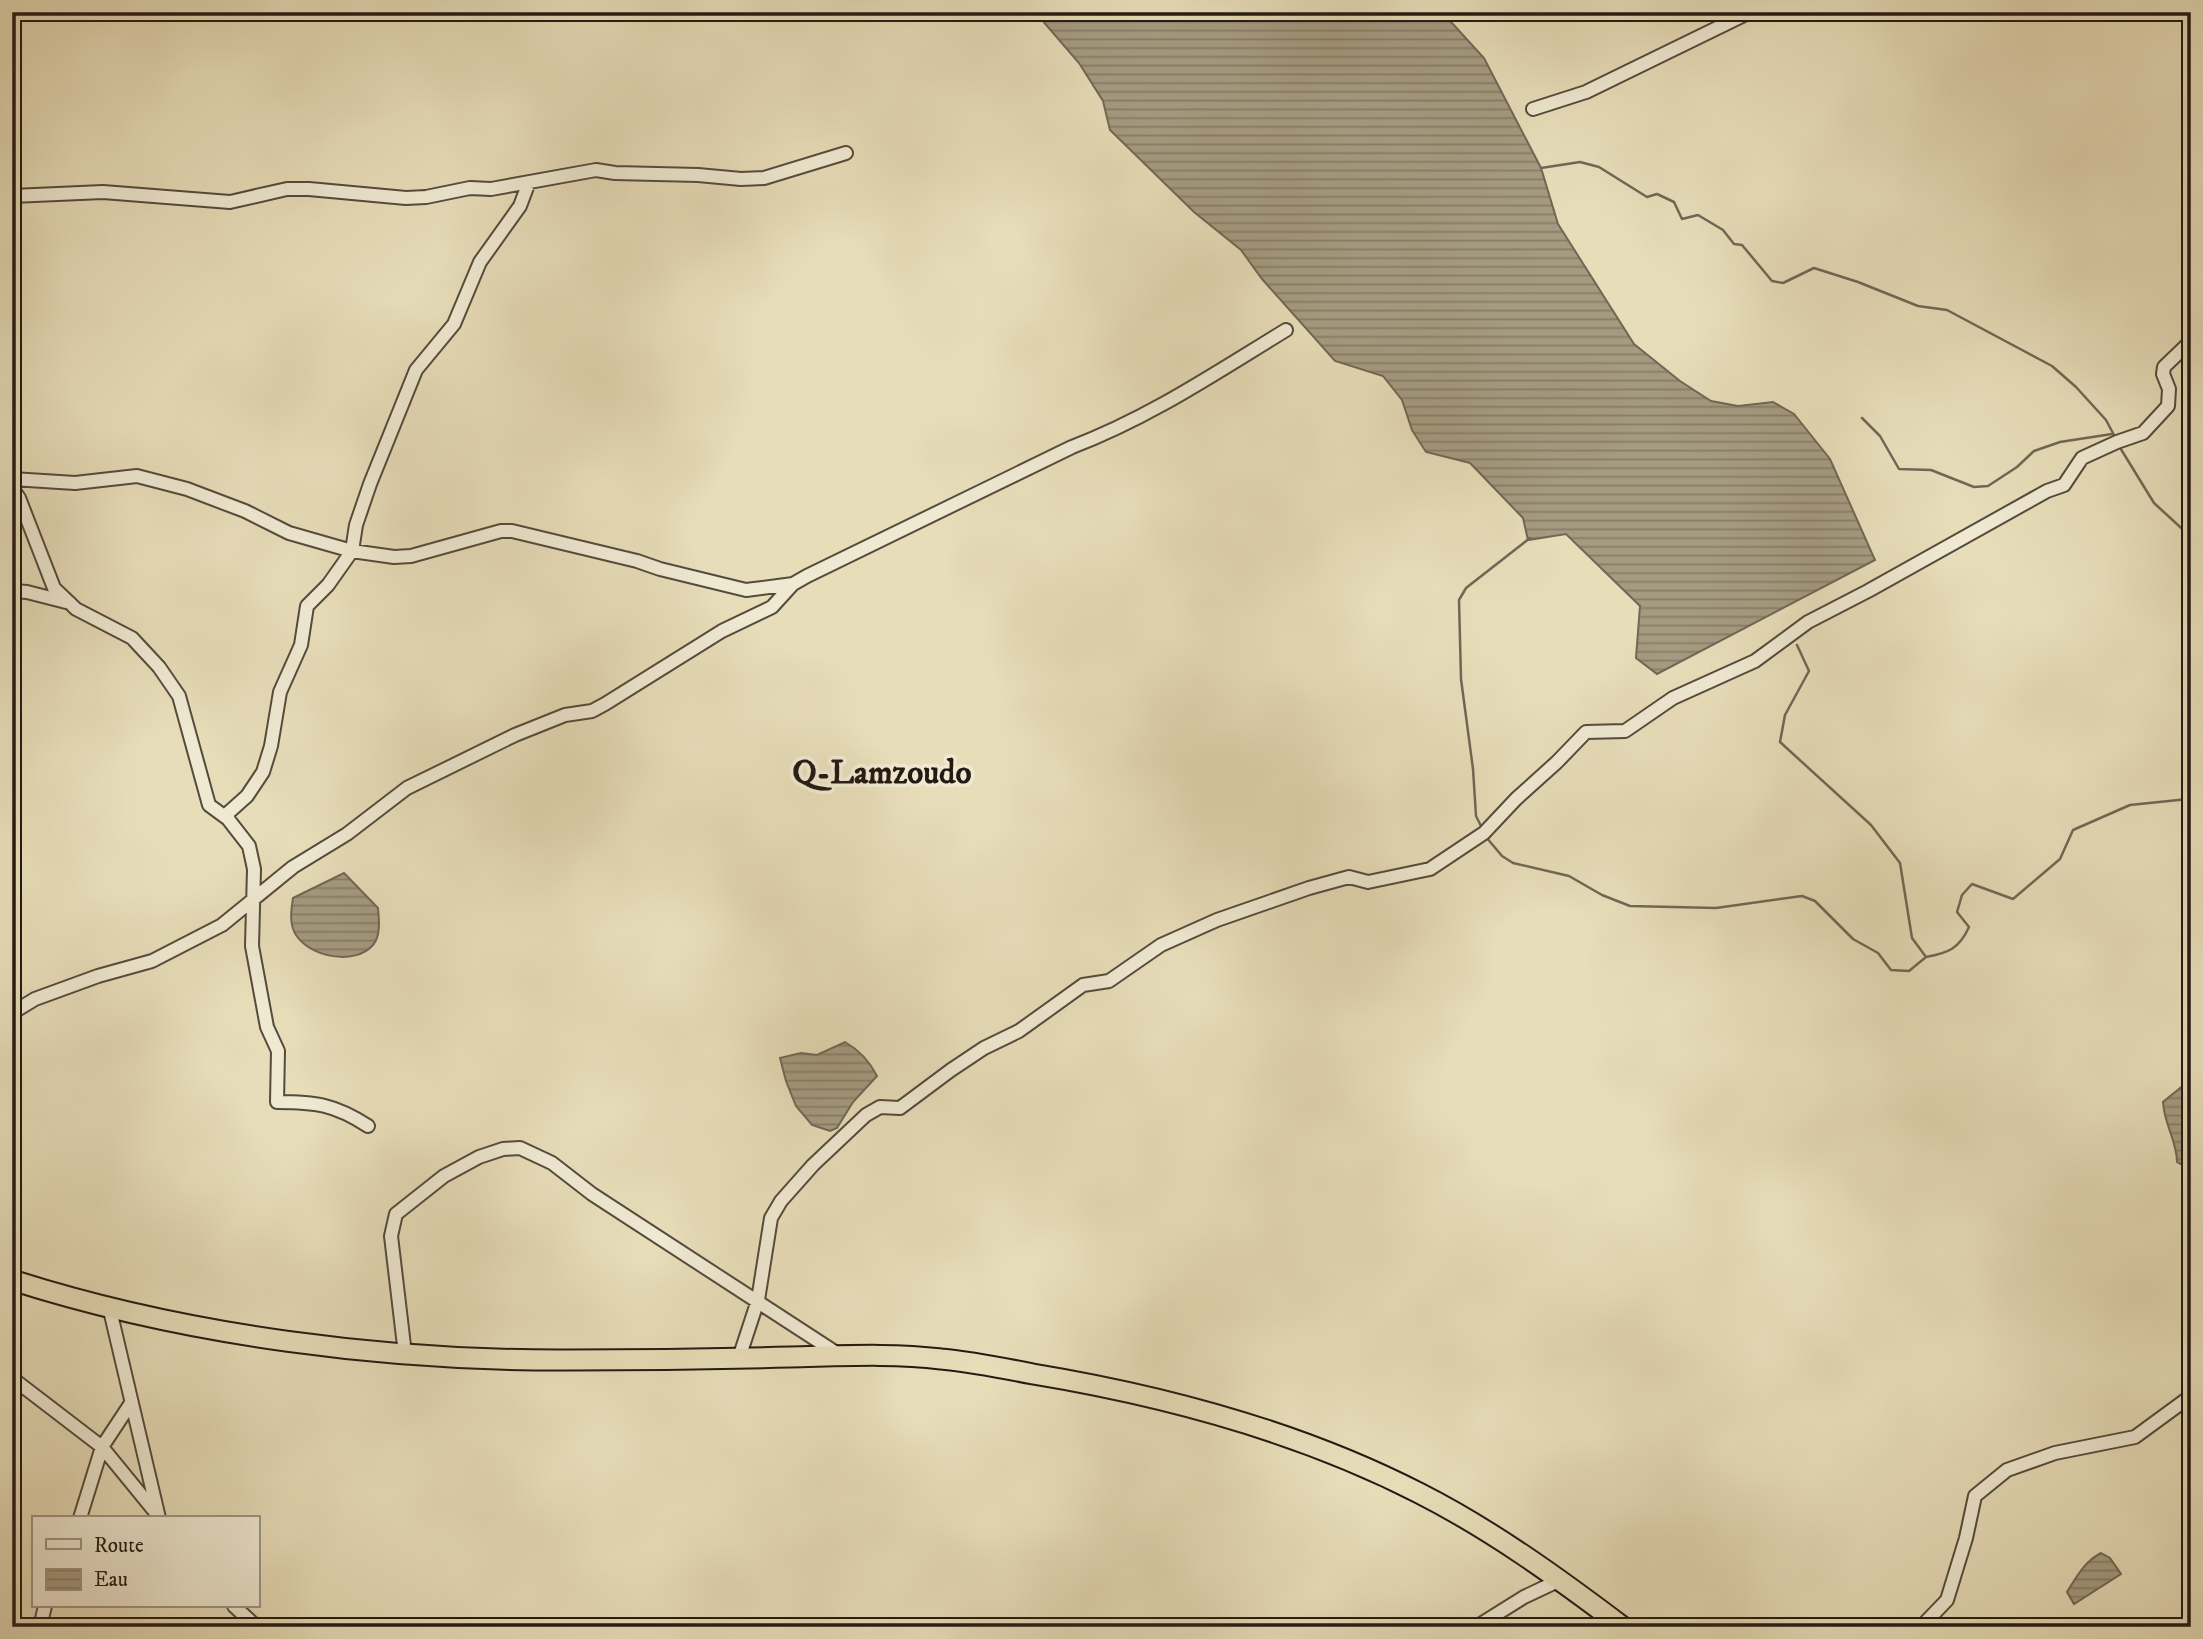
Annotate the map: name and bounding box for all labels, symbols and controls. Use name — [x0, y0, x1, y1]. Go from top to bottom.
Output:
district label: Q-Lamzoudo — [792, 753, 972, 794]
legend — [32, 1516, 259, 1608]
text: Route — [94, 1533, 144, 1559]
text: Eau — [94, 1567, 128, 1593]

